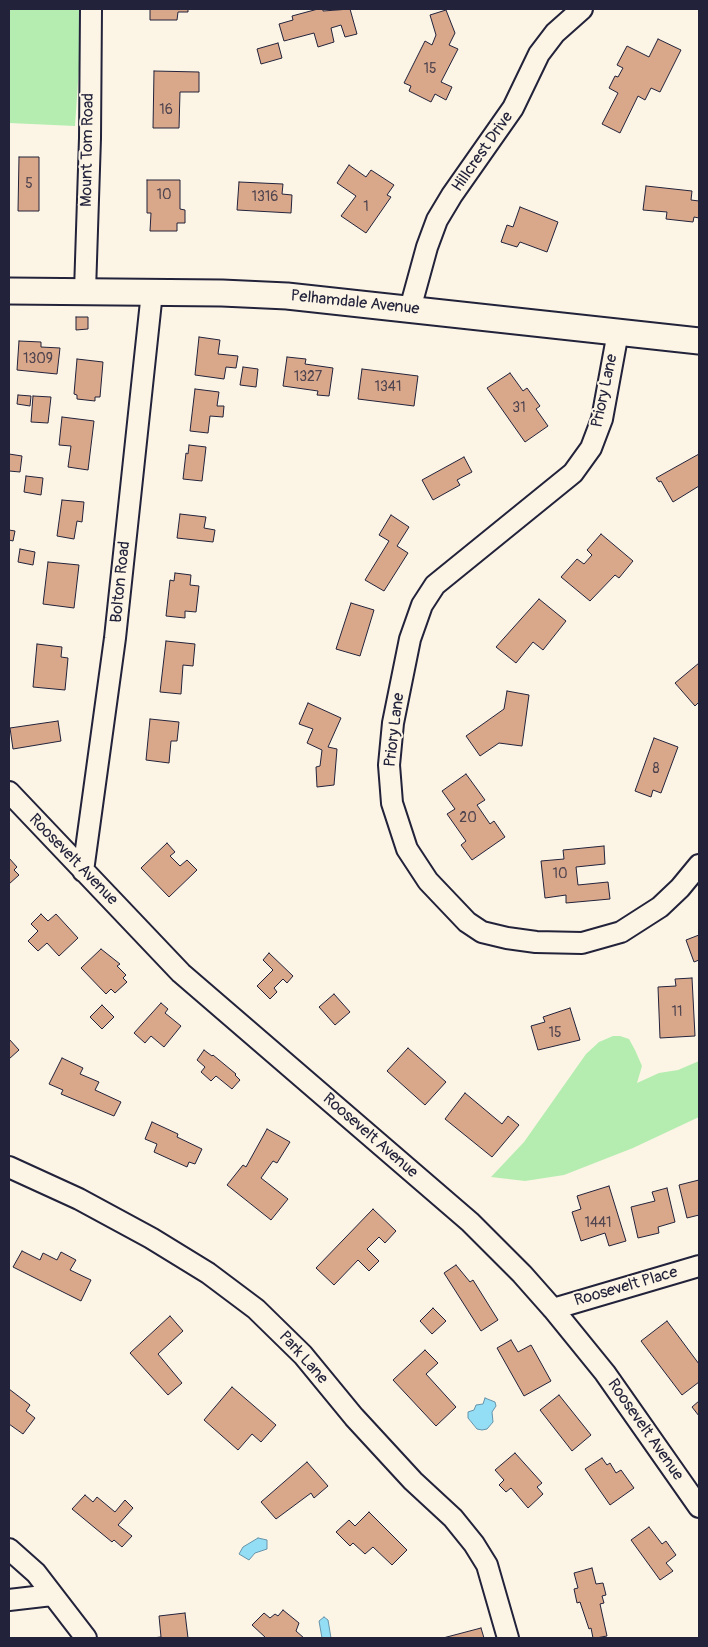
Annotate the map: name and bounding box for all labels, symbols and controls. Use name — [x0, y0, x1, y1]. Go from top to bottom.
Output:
house number: 15 — [423, 61, 437, 77]
street label: Mount Tom Road — [77, 93, 99, 207]
house number: 16 — [159, 102, 173, 118]
street label: Hillcrest Drive — [448, 108, 518, 196]
house number: 5 — [25, 176, 33, 192]
house number: 10 — [156, 187, 172, 203]
house number: 1316 — [252, 189, 278, 205]
house number: 1 — [363, 199, 369, 215]
street label: Pelhamdale Avenue — [290, 287, 420, 319]
house number: 1309 — [23, 351, 53, 367]
street label: Priory Lane — [588, 353, 622, 429]
house number: 1327 — [294, 369, 322, 385]
house number: 1341 — [375, 379, 401, 395]
house number: 31 — [512, 400, 526, 416]
street label: Bolton Road — [107, 540, 135, 624]
street label: Priory Lane — [381, 692, 409, 768]
house number: 8 — [652, 761, 660, 777]
street label: Roosevelt Avenue — [25, 810, 121, 910]
house number: 20 — [459, 810, 477, 826]
house number: 10 — [552, 866, 568, 882]
house number: 11 — [672, 1004, 682, 1020]
house number: 15 — [548, 1025, 562, 1041]
street label: Roosevelt Avenue — [319, 1090, 421, 1182]
house number: 1441 — [584, 1215, 612, 1231]
street label: Roosevelt Place — [572, 1263, 680, 1311]
street label: Park Lane — [274, 1328, 332, 1388]
street label: Roosevelt Avenue — [603, 1376, 687, 1484]

